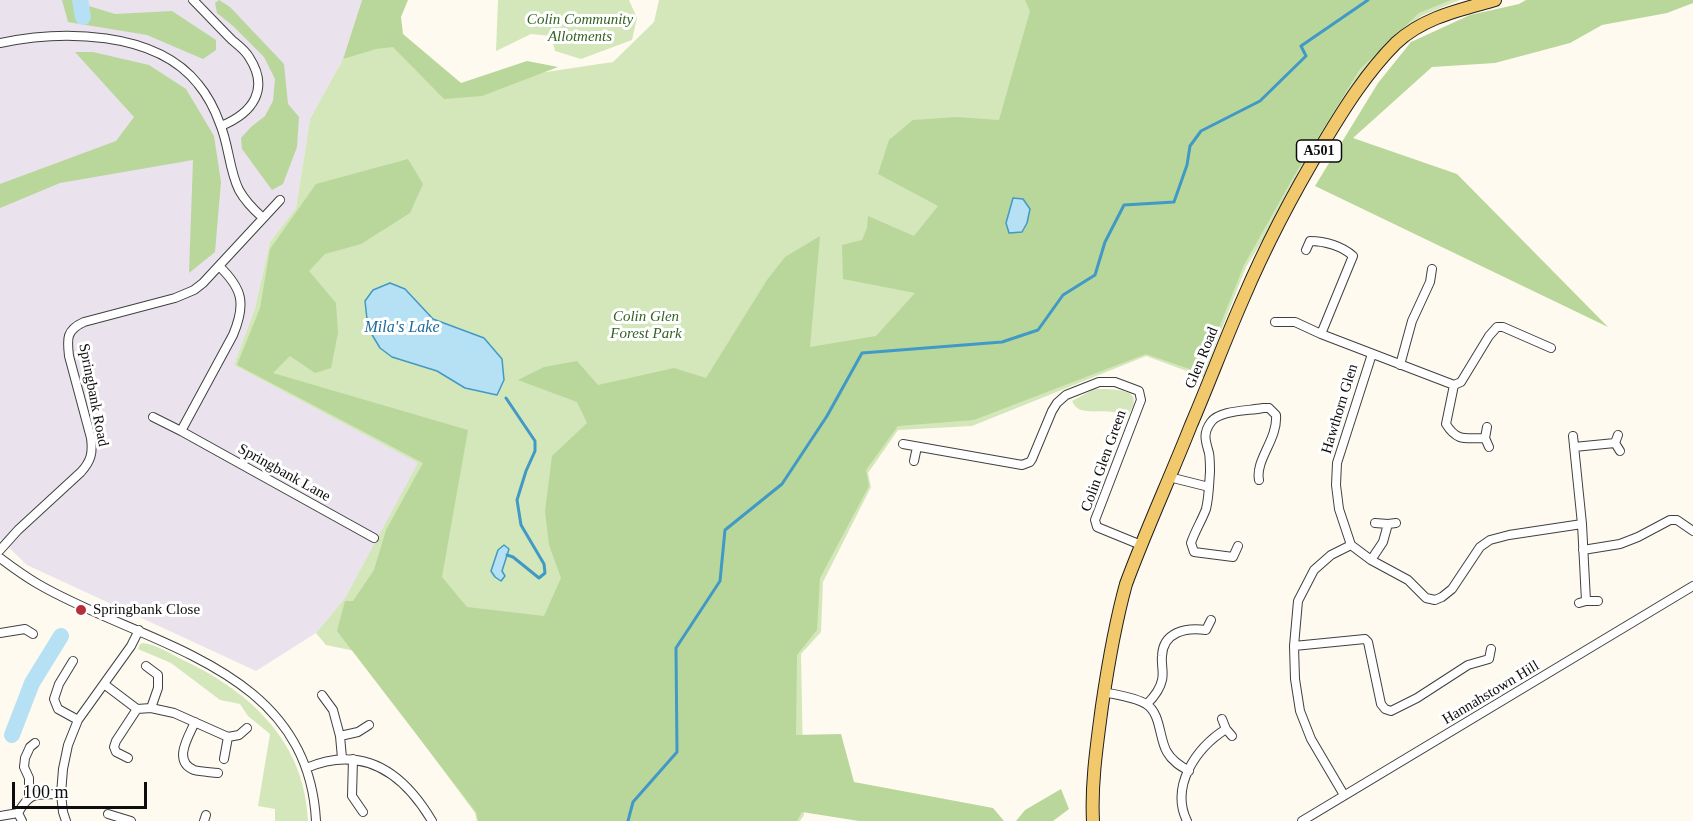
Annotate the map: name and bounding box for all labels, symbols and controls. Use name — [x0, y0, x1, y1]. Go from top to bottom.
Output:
park label: Colin Community Allotments — [527, 11, 633, 46]
road number: A501 — [1296, 140, 1342, 162]
park label: Colin Glen Forest Park — [610, 308, 682, 343]
water label: Mila's Lake — [365, 318, 439, 338]
street label: Glen Road — [1182, 325, 1222, 391]
street label: Springbank Road — [74, 342, 112, 448]
street label: Hawthorn Glen — [1318, 362, 1362, 456]
street label: Colin Glen Green — [1077, 408, 1131, 514]
street label: Springbank Lane — [235, 440, 333, 506]
place label: Springbank Close — [93, 601, 200, 619]
marker: Springbank Close — [74, 603, 88, 617]
street label: Hannahstown Hill — [1439, 657, 1543, 729]
scale bar — [15, 770, 150, 808]
text: 100 m — [23, 782, 69, 802]

